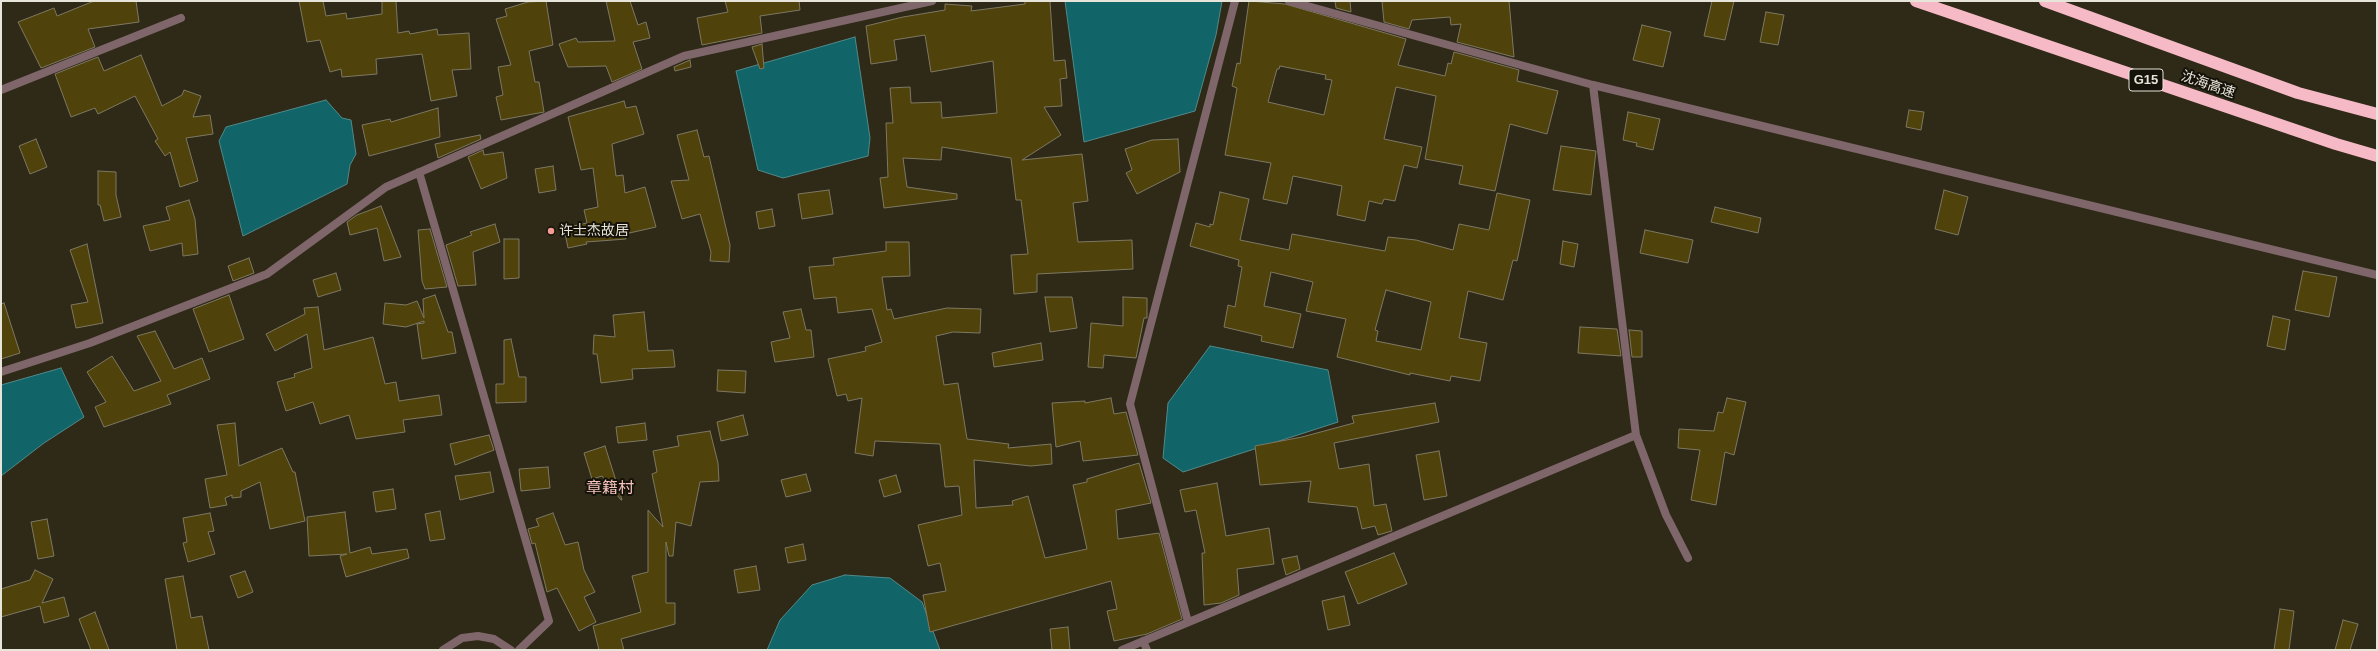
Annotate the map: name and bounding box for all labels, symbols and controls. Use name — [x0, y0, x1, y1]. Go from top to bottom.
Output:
street label: 沈海高速 — [2179, 68, 2237, 102]
road number: G15 — [2129, 69, 2163, 91]
place label: 许士杰故居 — [559, 223, 629, 239]
marker: 许士杰故居 — [546, 226, 556, 236]
district label: 章籍村 — [586, 479, 634, 499]

